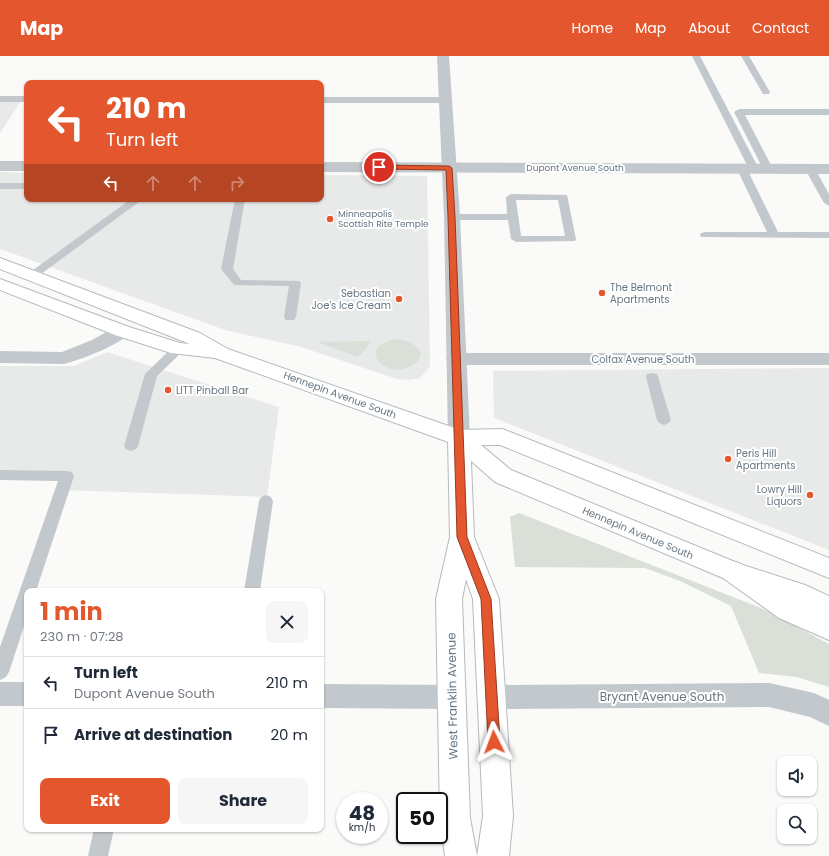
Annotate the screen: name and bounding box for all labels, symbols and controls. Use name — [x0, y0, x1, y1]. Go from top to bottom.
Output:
text: Map — [20, 15, 63, 42]
text: Home — [571, 18, 613, 38]
text: Map — [635, 18, 666, 38]
text: About — [688, 18, 730, 38]
text: Contact — [752, 18, 809, 38]
text: 210 m — [106, 89, 186, 128]
icon: left — [40, 96, 92, 148]
text: Turn left — [106, 127, 178, 152]
pin — [362, 150, 396, 184]
icon: arrive — [368, 156, 390, 178]
street label: Dupont Avenue South — [526, 162, 624, 174]
icon: left — [100, 172, 122, 194]
icon: ahead — [142, 172, 164, 194]
icon: ahead — [184, 172, 206, 194]
icon: right — [226, 172, 248, 194]
place label: Minneapolis Scottish Rite Temple — [338, 208, 429, 230]
marker: Minneapolis Scottish Rite Temple — [325, 214, 335, 224]
place label: The Belmont Apartments — [610, 280, 673, 307]
place label: Sebastian Joe's Ice Cream — [312, 286, 391, 313]
marker: The Belmont Apartments — [597, 288, 607, 298]
marker: Sebastian Joe's Ice Cream — [394, 294, 404, 304]
street label: Colfax Avenue South — [591, 352, 695, 367]
street label: Hennepin Avenue South — [281, 368, 399, 422]
place label: LITT Pinball Bar — [176, 383, 249, 398]
marker: LITT Pinball Bar — [163, 385, 173, 395]
place label: Peris Hill Apartments — [736, 446, 795, 473]
marker: Peris Hill Apartments — [723, 454, 733, 464]
place label: Lowry Hill Liquors — [757, 482, 802, 509]
marker: Lowry Hill Liquors — [805, 490, 815, 500]
street label: Hennepin Avenue South — [580, 503, 696, 563]
text: 1 min — [40, 595, 103, 628]
button: close — [266, 601, 308, 643]
text: 230 m · 07:28 — [40, 627, 124, 646]
street label: West Franklin Avenue — [442, 632, 462, 760]
text: Turn left — [74, 662, 138, 683]
icon: left — [40, 672, 62, 694]
text: 210 m — [266, 672, 308, 693]
text: Dupont Avenue South — [74, 684, 215, 703]
street label: Bryant Avenue South — [600, 688, 724, 705]
position arrow — [473, 721, 515, 763]
icon: arrive — [40, 724, 62, 746]
text: Arrive at destination — [74, 724, 232, 745]
text: 20 m — [270, 724, 308, 745]
map controls — [777, 756, 817, 844]
button: sound — [777, 756, 817, 796]
button: Exit — [40, 778, 170, 824]
button: Share — [178, 778, 308, 824]
speed limit sign: 50 — [396, 792, 448, 844]
text: 48 — [349, 799, 375, 827]
button: search — [777, 804, 817, 844]
text: km/h — [349, 820, 375, 835]

